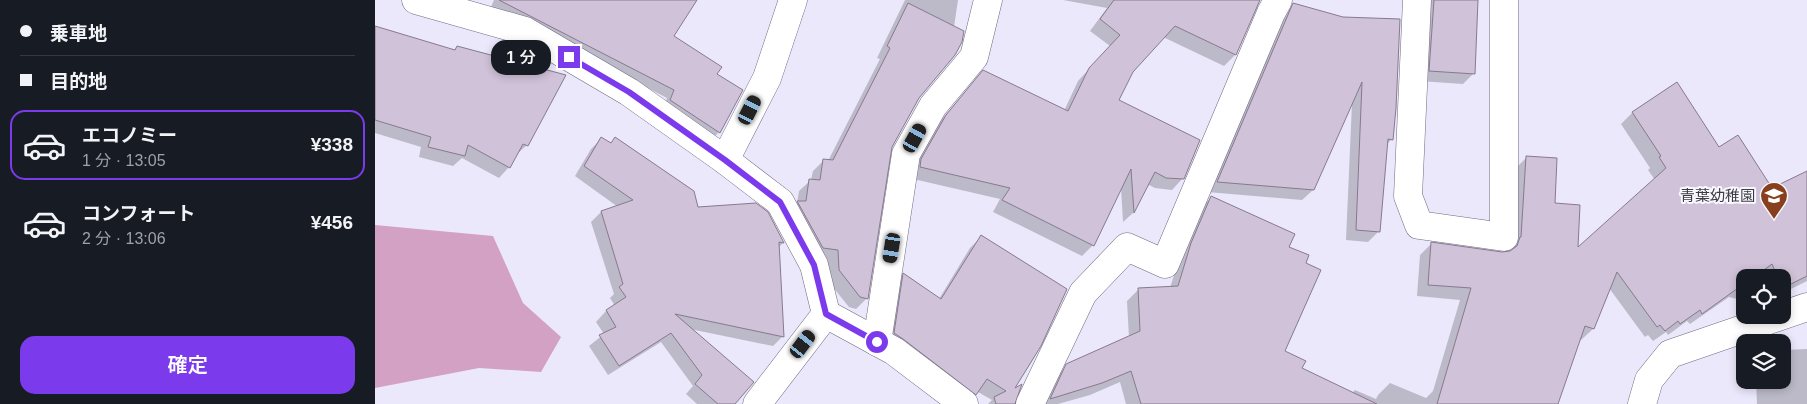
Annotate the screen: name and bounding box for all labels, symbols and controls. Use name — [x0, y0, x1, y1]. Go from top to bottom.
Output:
text: 乗車地 — [50, 23, 107, 44]
callout: 1 分 — [491, 40, 551, 74]
route end — [558, 46, 580, 68]
text: 1 分 — [506, 49, 536, 66]
text: 目的地 — [50, 71, 107, 92]
car — [736, 93, 763, 127]
car — [901, 121, 928, 155]
icon: car — [22, 123, 67, 168]
text: エコノミー — [82, 125, 177, 146]
text: ¥338 — [311, 134, 353, 155]
text: 1 分 · 13:05 — [82, 152, 166, 169]
school or university icon: 青葉幼稚園 — [1759, 181, 1789, 220]
place label: 青葉幼稚園 — [1680, 187, 1755, 204]
icon: car — [22, 201, 67, 246]
text: コンフォート — [82, 203, 195, 224]
text: ¥456 — [311, 212, 353, 233]
text: 2 分 · 13:06 — [82, 230, 166, 247]
car — [882, 232, 901, 264]
map controls — [1736, 269, 1791, 389]
button: locate — [1736, 269, 1791, 324]
car — [787, 328, 818, 360]
route start — [866, 331, 888, 353]
button: layers — [1736, 334, 1791, 389]
button: 確定 — [20, 336, 355, 394]

